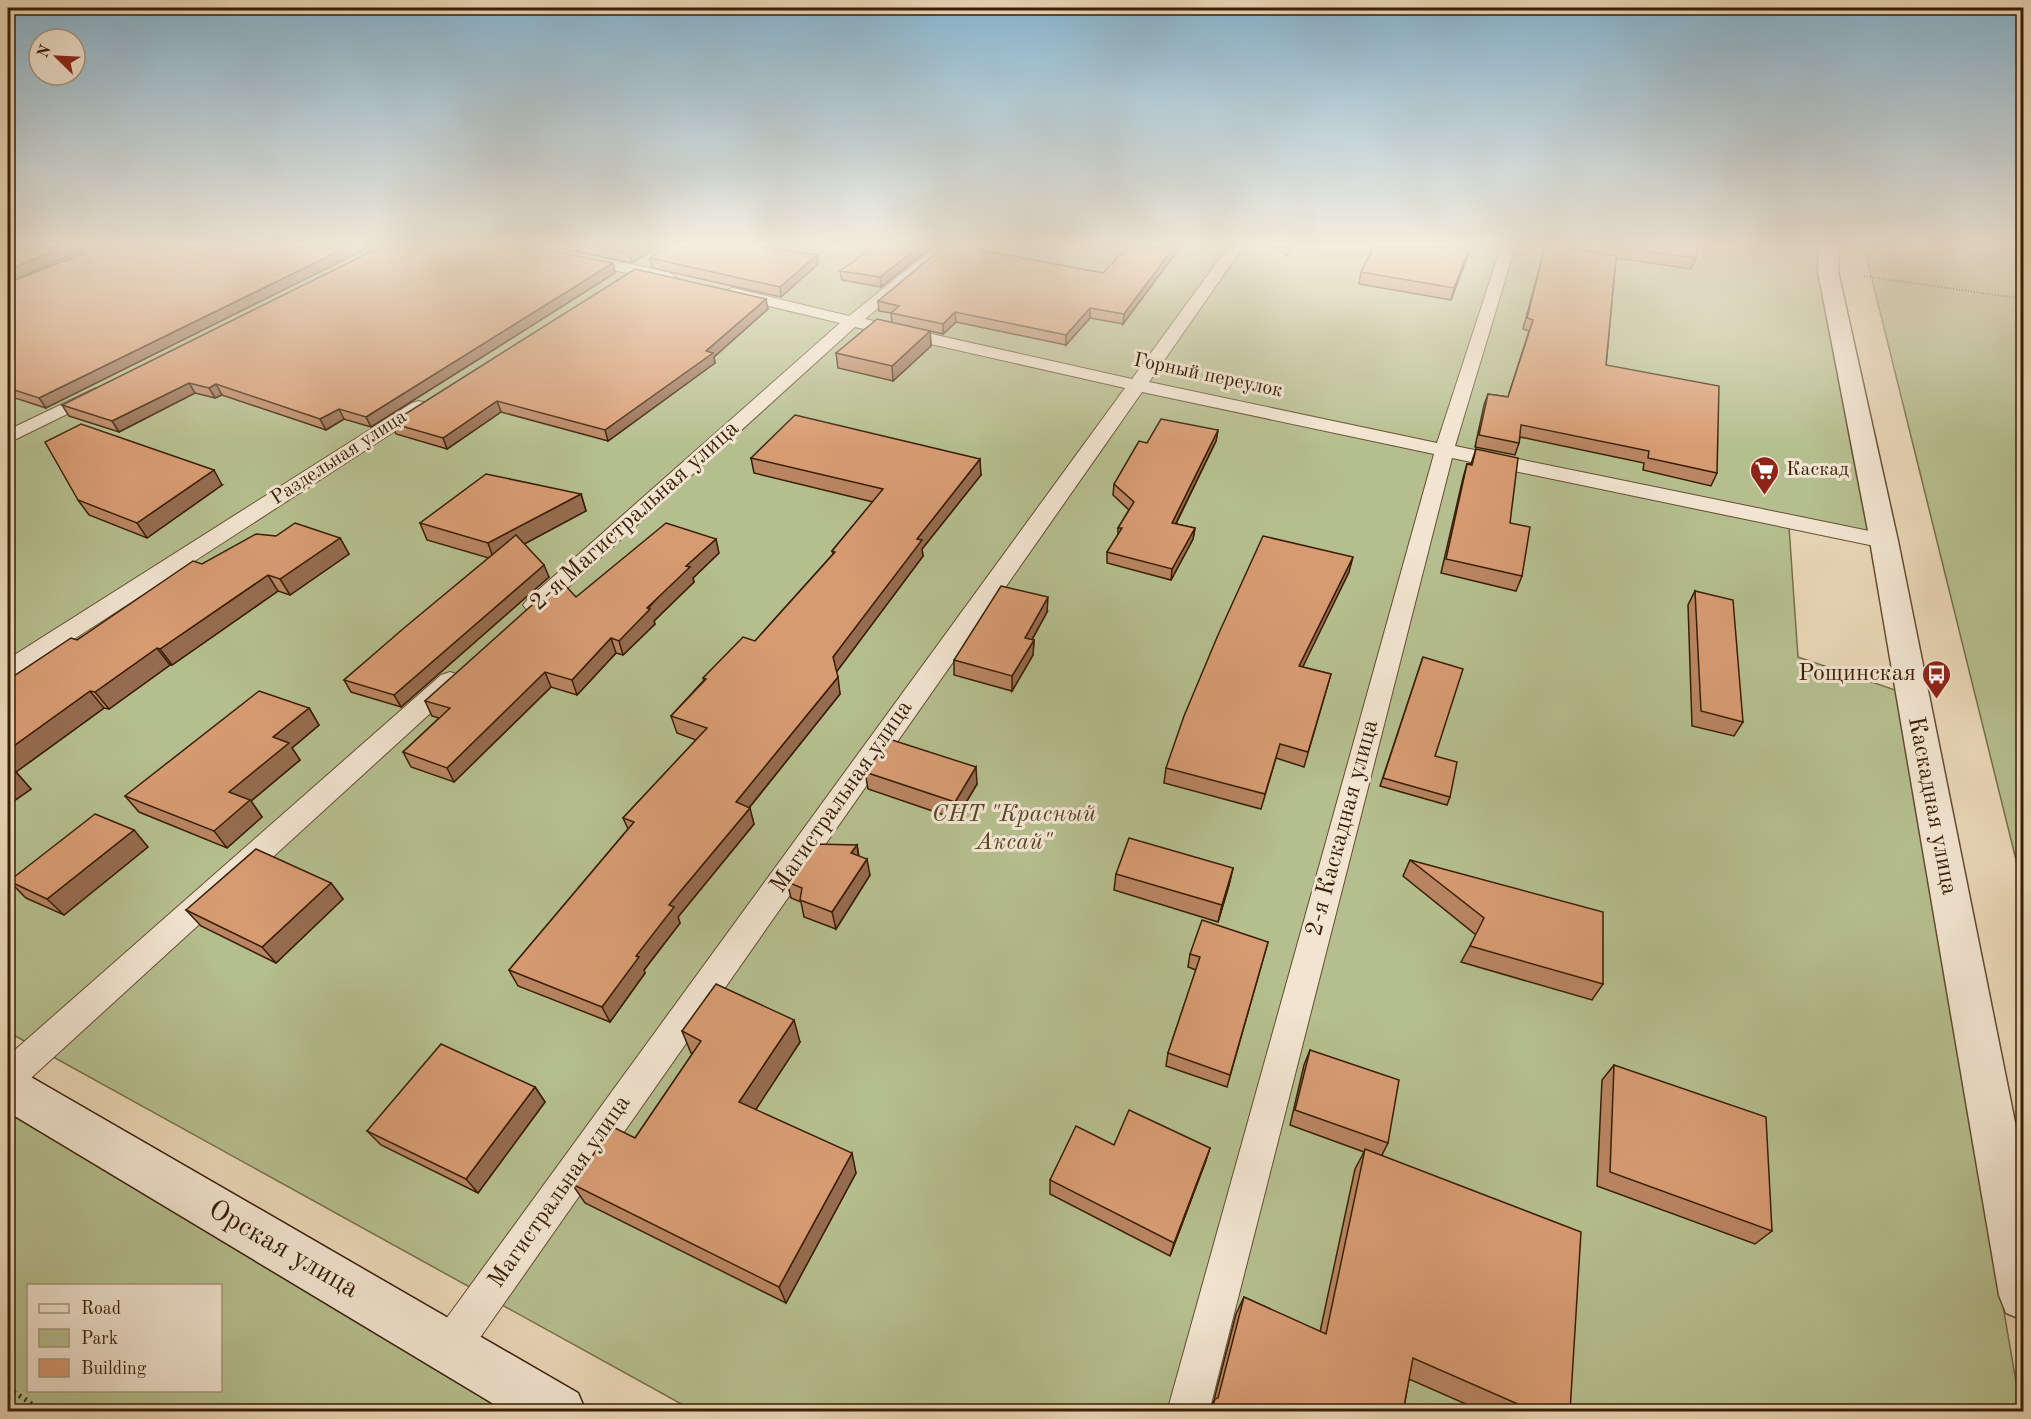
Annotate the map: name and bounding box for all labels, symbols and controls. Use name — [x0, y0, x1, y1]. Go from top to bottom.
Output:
north arrow — [27, 27, 87, 87]
text: N — [35, 42, 55, 61]
street label: Горный переулок — [1132, 350, 1284, 402]
street label: Раздельная улица — [267, 407, 411, 509]
street label: 2-я Магистральная улица — [526, 416, 744, 616]
supermarket icon: Каскад — [1749, 454, 1781, 496]
place label: Каскад — [1786, 460, 1849, 480]
bus stop icon: Рощинская — [1921, 658, 1953, 700]
place label: Рощинская — [1798, 662, 1916, 686]
street label: Магистральная улица — [766, 696, 918, 898]
street label: Каскадная улица — [1903, 715, 1961, 897]
street label: 2-я Каскадная улица — [1303, 717, 1383, 939]
park label: СНТ "Красный Аксай" — [932, 803, 1097, 855]
street label: Магистральная улица — [484, 1091, 636, 1293]
street label: Орская улица — [203, 1196, 363, 1304]
legend — [27, 1284, 222, 1392]
text: Road — [81, 1300, 121, 1318]
text: Park — [81, 1330, 118, 1348]
text: Building — [81, 1360, 147, 1378]

